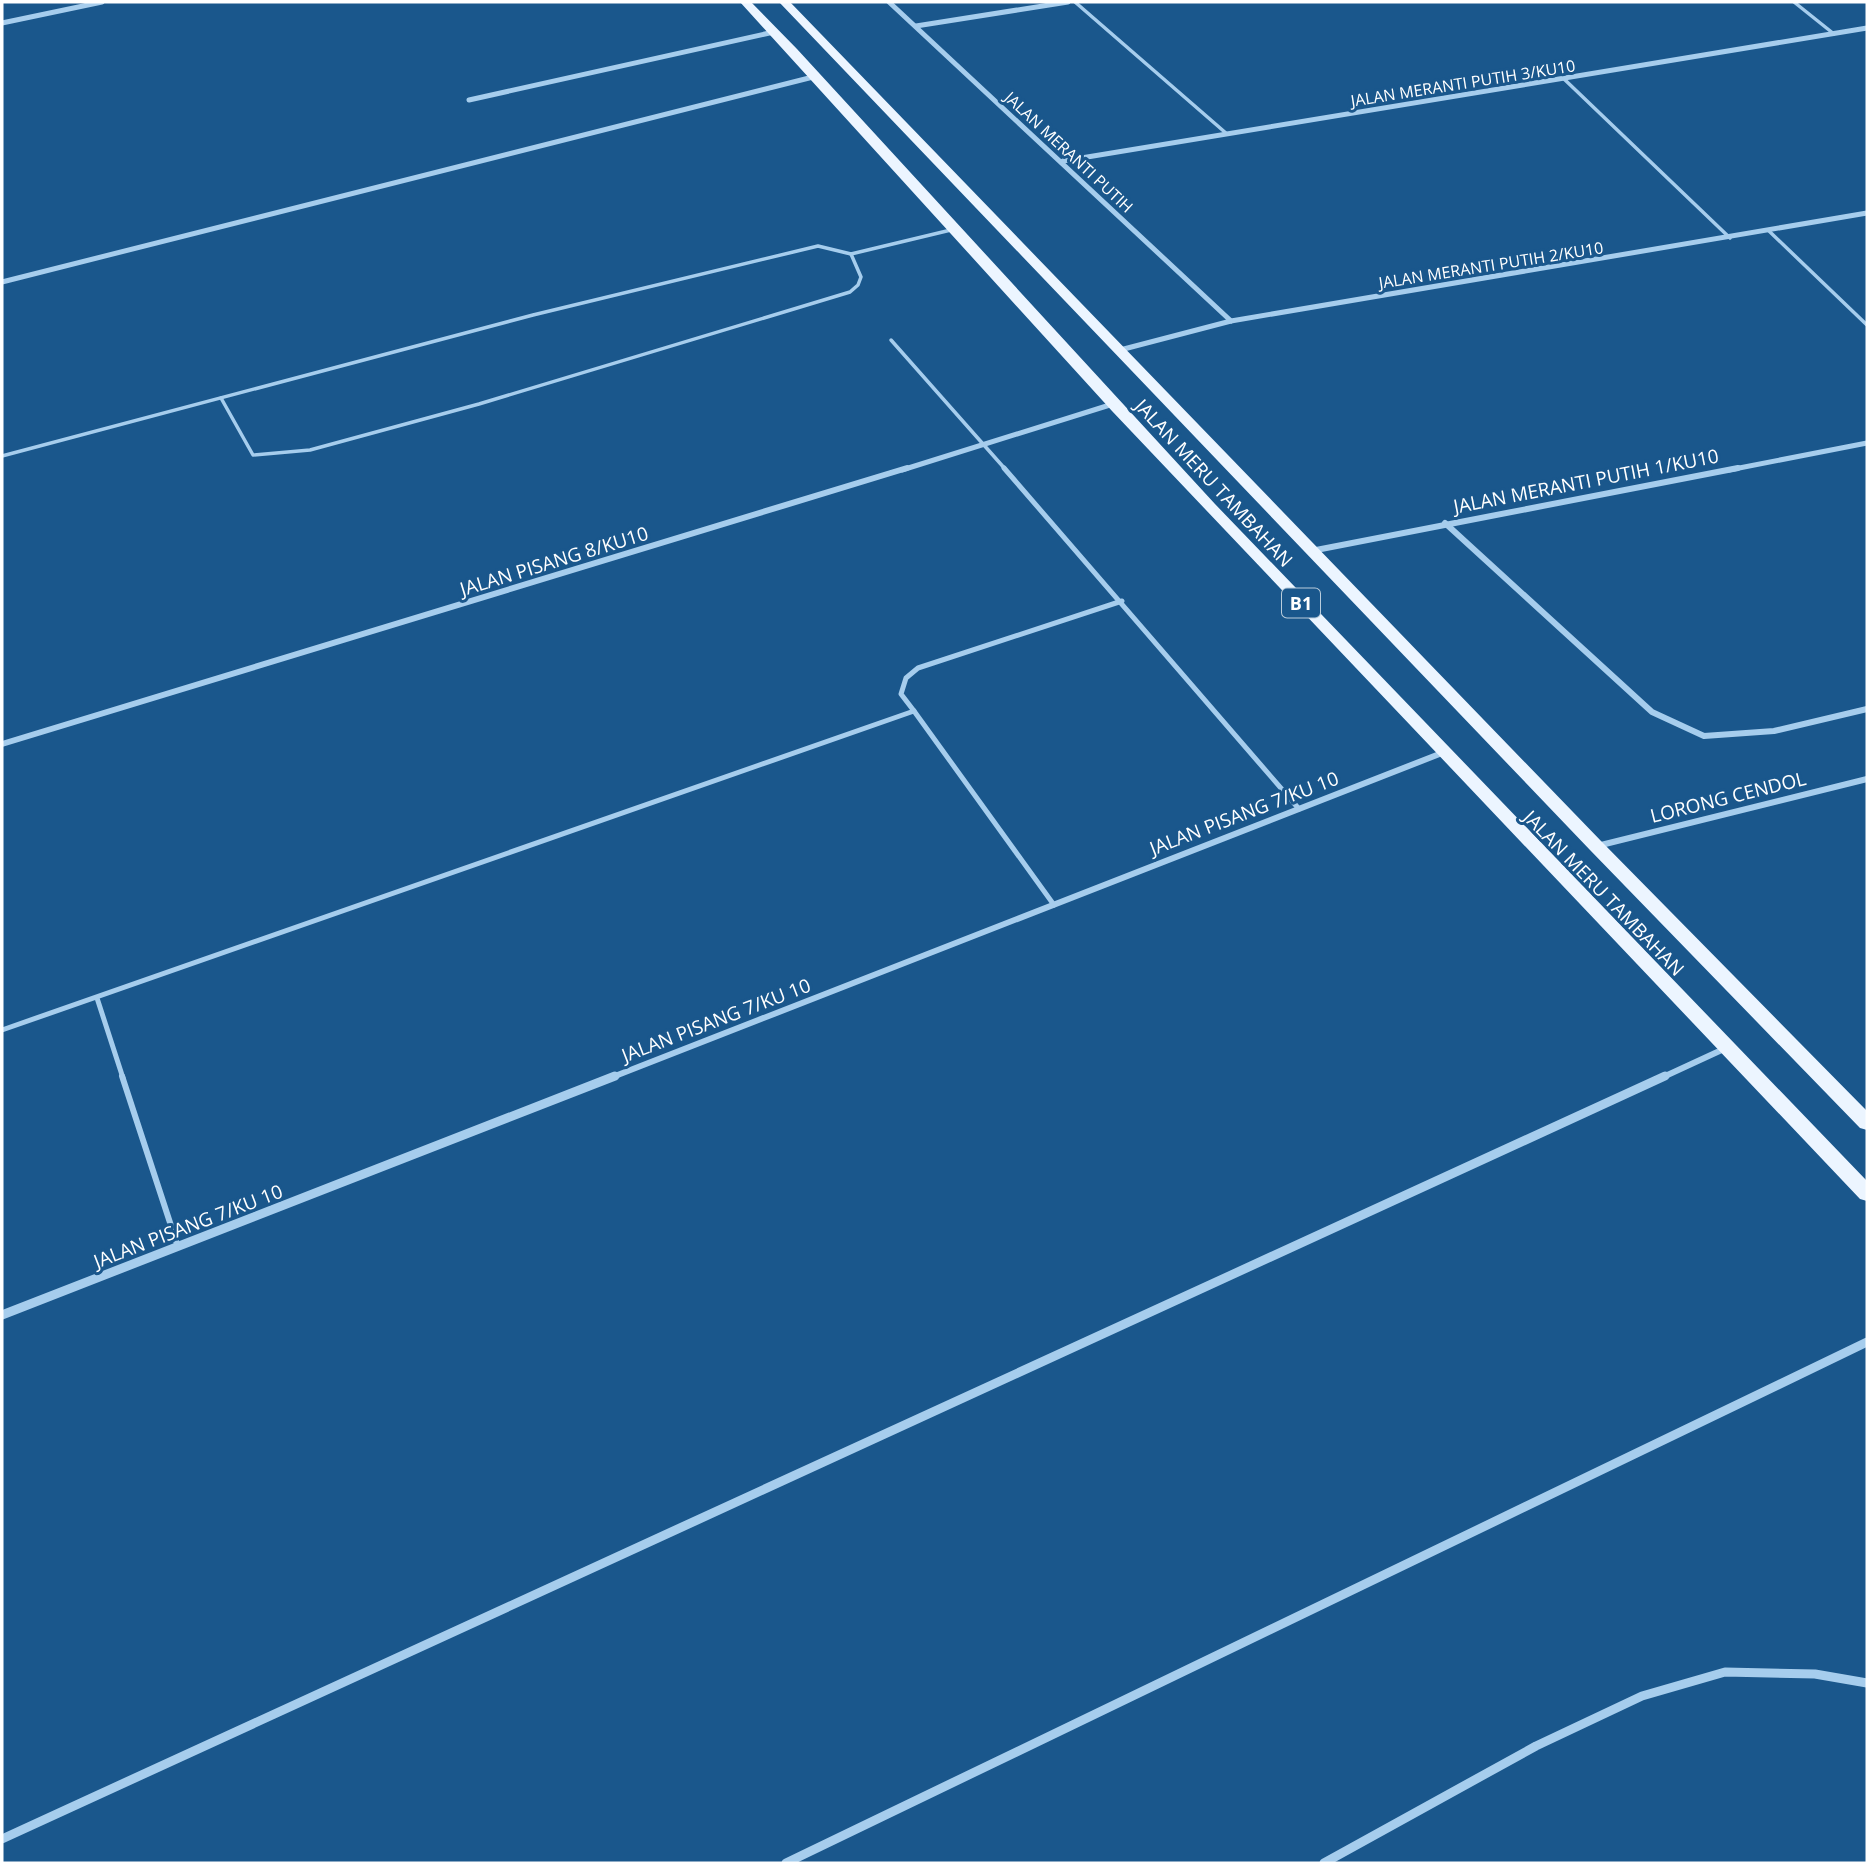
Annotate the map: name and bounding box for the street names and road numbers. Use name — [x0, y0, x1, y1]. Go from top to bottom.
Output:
street label: JALAN MERANTI PUTIH 3/KU10 — [1347, 54, 1577, 112]
street label: JALAN MERANTI PUTIH — [999, 85, 1138, 217]
street label: JALAN MERANTI PUTIH 2/KU10 — [1375, 236, 1605, 294]
street label: JALAN MERU TAMBAHAN — [1128, 392, 1299, 573]
street label: JALAN MERANTI PUTIH 1/KU10 — [1449, 443, 1721, 520]
street label: JALAN PISANG 8/KU10 — [455, 520, 651, 603]
road number: B1 — [1282, 588, 1320, 618]
street label: JALAN PISANG 7/KU 10 — [1144, 765, 1342, 862]
street label: LORONG CENDOL — [1647, 765, 1809, 829]
street label: JALAN MERU TAMBAHAN — [1517, 803, 1690, 981]
street label: JALAN PISANG 7/KU 10 — [616, 972, 814, 1069]
street label: JALAN PISANG 7/KU 10 — [88, 1178, 286, 1275]

